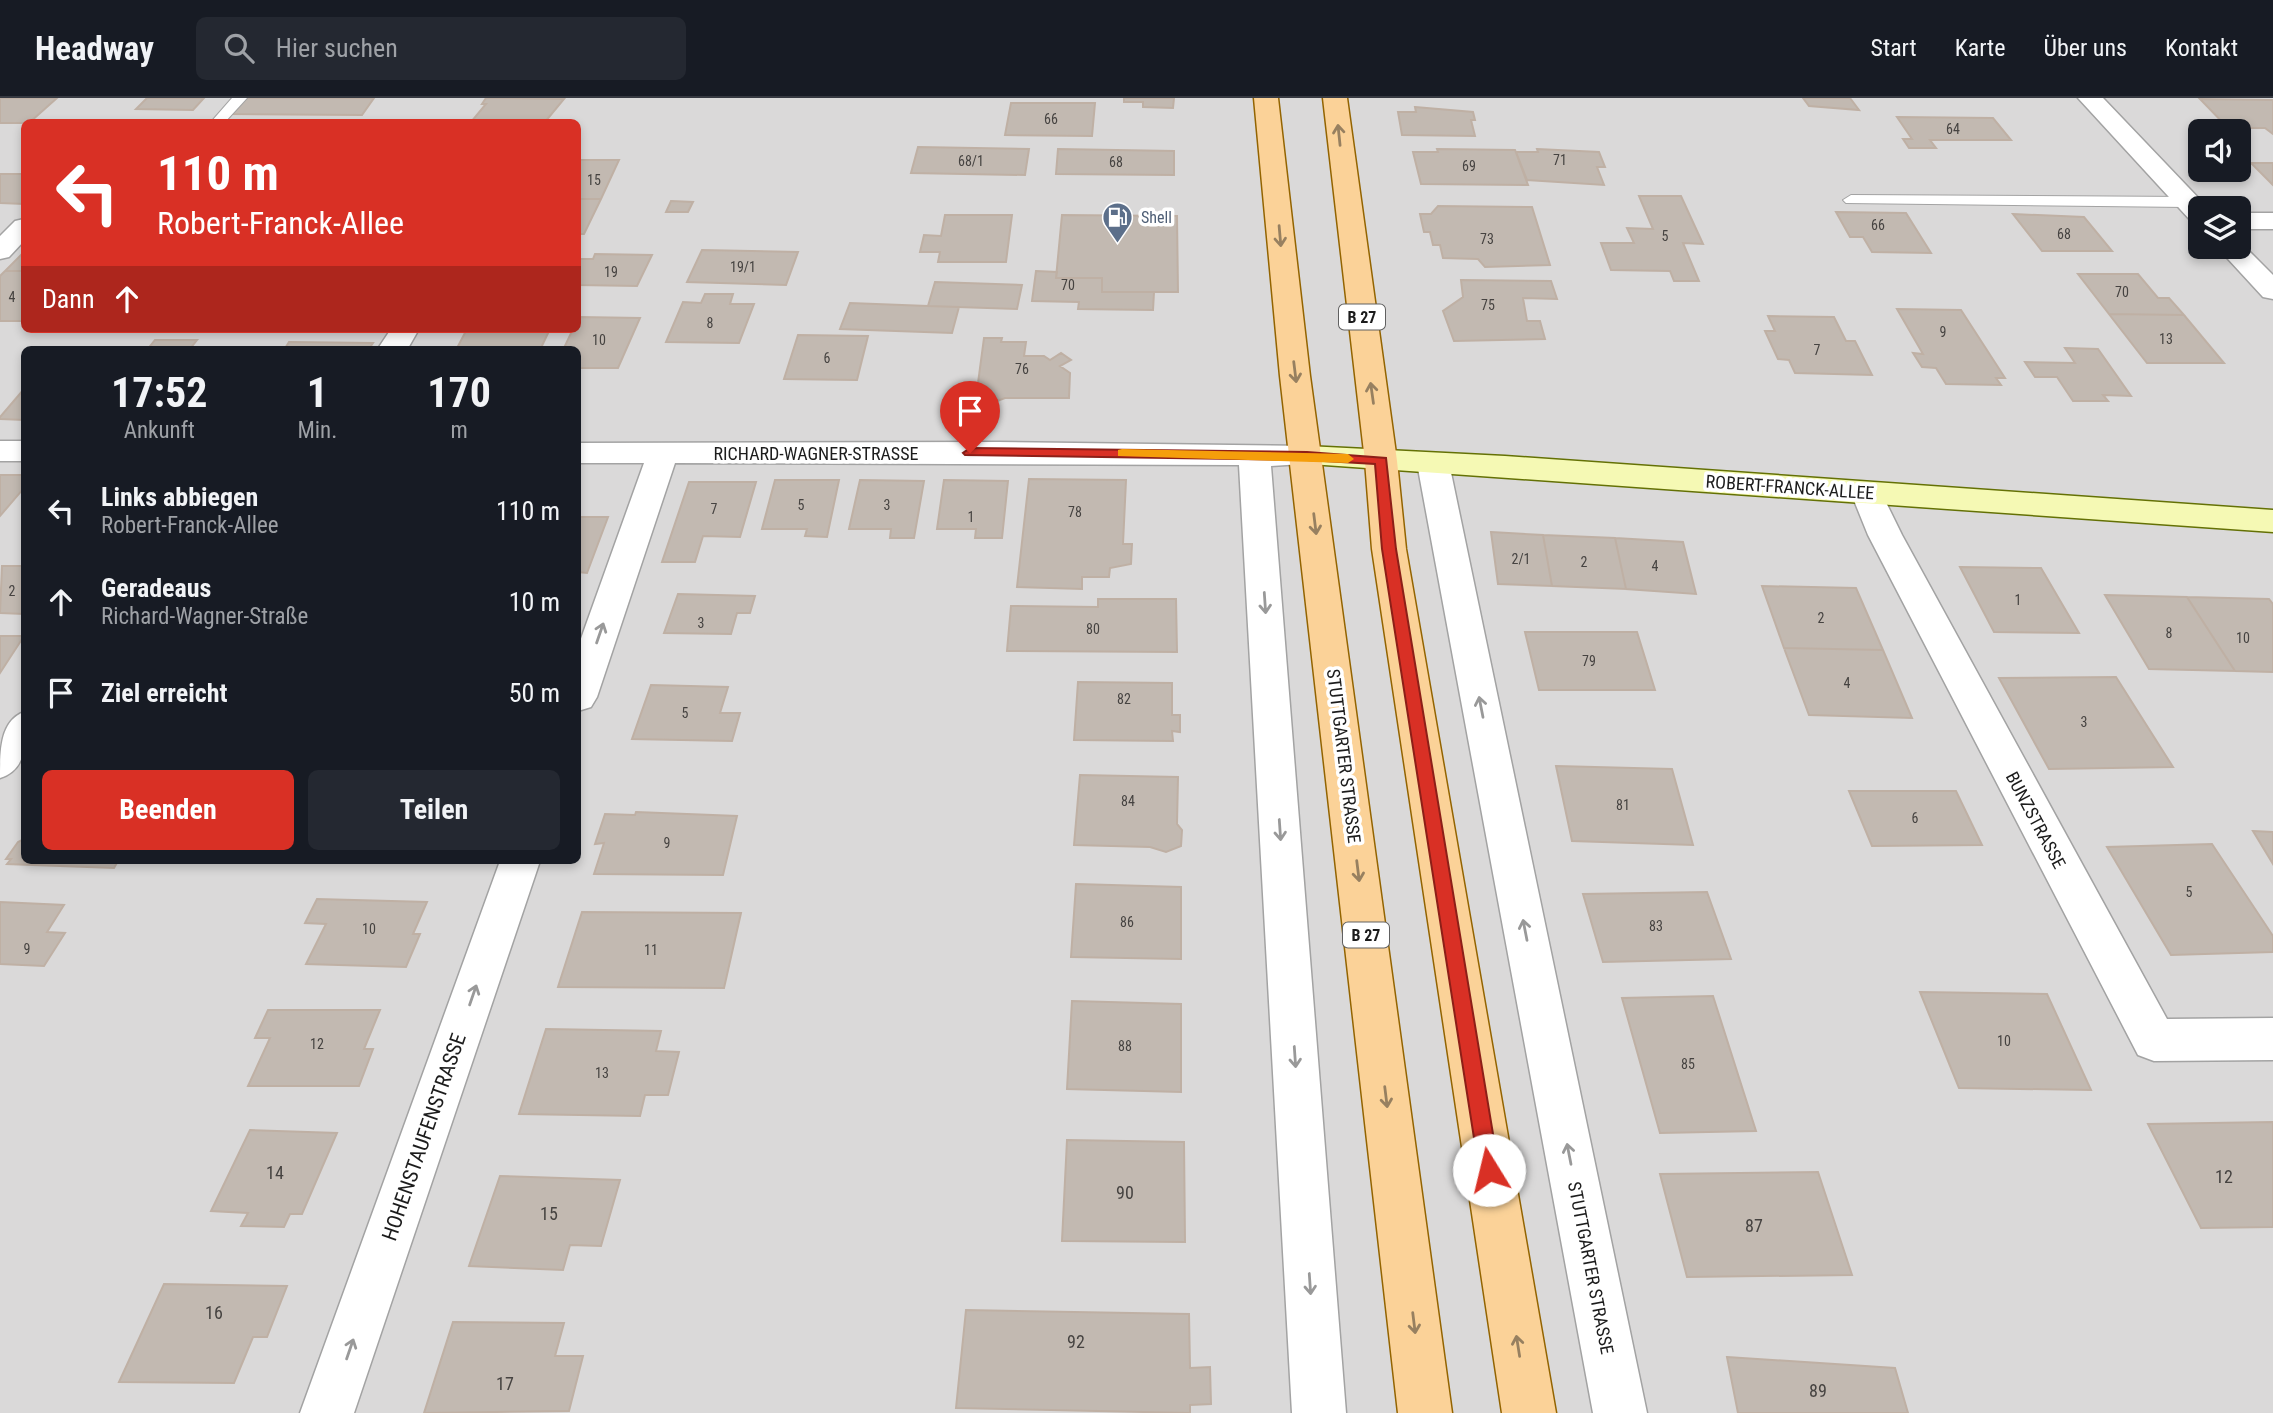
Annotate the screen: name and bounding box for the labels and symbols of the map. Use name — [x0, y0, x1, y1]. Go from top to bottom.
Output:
house number: 66 — [1044, 111, 1058, 127]
house number: 64 — [1946, 121, 1960, 137]
one-way arrow — [1332, 125, 1345, 147]
house number: 71 — [1553, 152, 1567, 168]
house number: 68/1 — [958, 153, 984, 169]
house number: 68 — [1109, 154, 1123, 170]
house number: 69 — [1462, 158, 1476, 174]
house number: 15 — [587, 172, 601, 188]
fuel station icon: Shell — [1101, 200, 1135, 244]
place label: Shell — [1141, 208, 1172, 227]
house number: 66 — [1871, 217, 1885, 233]
one-way arrow — [1274, 224, 1287, 246]
house number: 68 — [2057, 226, 2071, 242]
house number: 5 — [1662, 228, 1669, 244]
house number: 73 — [1480, 231, 1494, 247]
house number: 19/1 — [730, 259, 756, 275]
house number: 19 — [604, 264, 618, 280]
house number: 70 — [1061, 277, 1075, 293]
house number: 70 — [2115, 284, 2129, 300]
house number: 4 — [9, 289, 16, 305]
house number: 75 — [1481, 297, 1495, 313]
road number: B 27 — [1339, 304, 1385, 330]
house number: 8 — [707, 315, 714, 331]
house number: 9 — [1940, 324, 1946, 340]
house number: 13 — [2159, 331, 2173, 347]
house number: 10 — [592, 332, 606, 348]
house number: 7 — [1814, 342, 1821, 358]
house number: 6 — [824, 350, 831, 366]
house number: 76 — [1015, 361, 1029, 377]
one-way arrow — [1289, 361, 1302, 383]
pin — [940, 381, 1000, 453]
one-way arrow — [1365, 382, 1378, 405]
street label: RICHARD-WAGNER-STRASSE — [714, 443, 918, 464]
street label: ROBERT-FRANCK-ALLEE — [1705, 471, 1875, 503]
house number: 5 — [798, 497, 805, 513]
house number: 3 — [884, 497, 890, 513]
house number: 7 — [711, 501, 718, 517]
house number: 78 — [1068, 504, 1082, 520]
house number: 1 — [968, 509, 974, 525]
one-way arrow — [1309, 512, 1322, 535]
house number: 2/1 — [1511, 551, 1531, 567]
house number: 2 — [1581, 554, 1588, 570]
house number: 4 — [1652, 558, 1659, 574]
house number: 2 — [9, 583, 16, 599]
one-way arrow — [1259, 591, 1272, 614]
house number: 1 — [2015, 592, 2021, 608]
house number: 2 — [1818, 610, 1825, 626]
house number: 3 — [698, 615, 704, 631]
house number: 80 — [1086, 621, 1100, 637]
one-way arrow — [595, 622, 607, 644]
house number: 8 — [2166, 625, 2173, 641]
house number: 10 — [2236, 630, 2250, 646]
house number: 79 — [1582, 653, 1596, 669]
street label: STUTTGARTER STRASSE — [1323, 668, 1365, 844]
house number: 4 — [1844, 675, 1851, 691]
house number: 82 — [1117, 691, 1131, 707]
one-way arrow — [1474, 696, 1487, 719]
house number: 5 — [682, 705, 689, 721]
house number: 3 — [2081, 714, 2087, 730]
street label: BUNZSTRASSE — [2002, 768, 2070, 872]
house number: 84 — [1121, 793, 1135, 809]
house number: 81 — [1616, 797, 1630, 813]
house number: 6 — [1912, 810, 1919, 826]
one-way arrow — [1274, 818, 1287, 841]
house number: 9 — [664, 835, 670, 851]
one-way arrow — [1352, 859, 1365, 882]
house number: 5 — [2186, 884, 2193, 900]
house number: 86 — [1120, 914, 1134, 930]
house number: 83 — [1649, 918, 1663, 934]
one-way arrow — [1518, 920, 1531, 942]
house number: 10 — [362, 921, 376, 937]
road number: B 27 — [1343, 922, 1389, 948]
house number: 9 — [24, 941, 30, 957]
house number: 11 — [644, 942, 658, 958]
one-way arrow — [467, 984, 480, 1006]
street label: HOHENSTAUFENSTRASSE — [377, 1030, 471, 1244]
house number: 10 — [1997, 1033, 2011, 1049]
house number: 12 — [310, 1036, 324, 1052]
house number: 88 — [1118, 1038, 1132, 1054]
one-way arrow — [1289, 1045, 1302, 1068]
house number: 85 — [1681, 1056, 1695, 1072]
house number: 13 — [595, 1065, 609, 1081]
one-way arrow — [1379, 1085, 1392, 1108]
position arrow — [1452, 1133, 1526, 1207]
one-way arrow — [1561, 1143, 1575, 1166]
house number: 14 — [266, 1162, 284, 1183]
house number: 12 — [2215, 1166, 2233, 1187]
street label: STUTTGARTER STRASSE — [1564, 1180, 1618, 1356]
house number: 90 — [1116, 1182, 1134, 1203]
house number: 15 — [540, 1203, 558, 1224]
house number: 87 — [1745, 1215, 1763, 1236]
one-way arrow — [1304, 1272, 1317, 1295]
house number: 16 — [205, 1302, 223, 1323]
one-way arrow — [1407, 1311, 1420, 1334]
house number: 92 — [1067, 1331, 1085, 1352]
one-way arrow — [1511, 1335, 1524, 1358]
one-way arrow — [345, 1338, 357, 1360]
house number: 17 — [496, 1373, 514, 1394]
house number: 89 — [1809, 1380, 1827, 1401]

